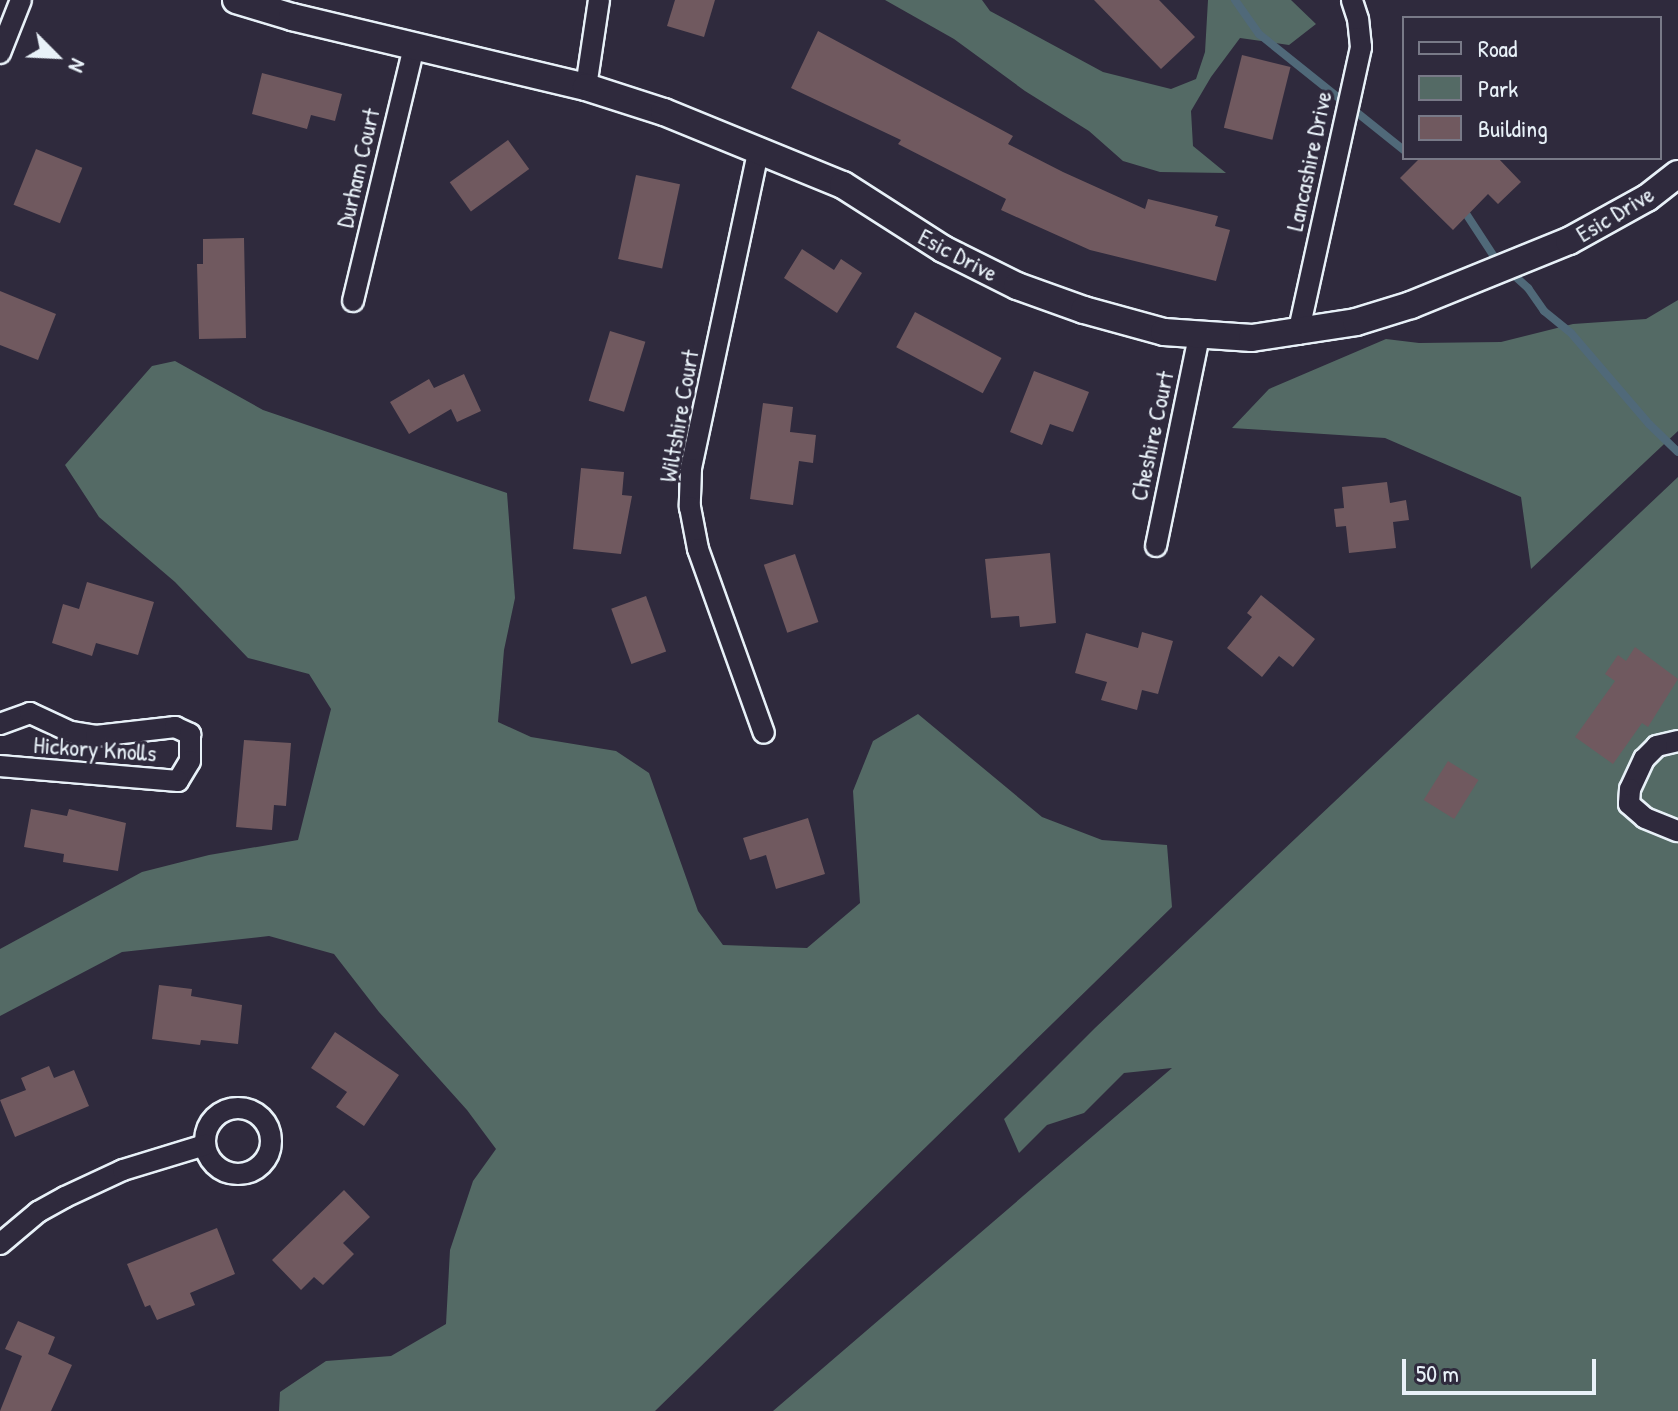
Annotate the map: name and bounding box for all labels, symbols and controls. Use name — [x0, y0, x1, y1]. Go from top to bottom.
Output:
north arrow — [16, 16, 96, 96]
legend — [1402, 16, 1662, 160]
text: Road — [1478, 32, 1517, 64]
text: N — [62, 54, 94, 77]
text: Park — [1478, 72, 1518, 104]
street label: Lancashire Drive — [1280, 89, 1338, 233]
street label: Durham Court — [330, 106, 386, 230]
text: Building — [1478, 112, 1548, 144]
street label: Esic Drive — [1571, 180, 1659, 248]
street label: Esic Drive — [914, 222, 1002, 288]
street label: Wiltshire Court — [653, 348, 705, 484]
street label: Cheshire Court — [1124, 369, 1180, 503]
street label: Hickory Knolls — [33, 730, 157, 768]
scale bar — [1406, 1343, 1600, 1393]
text: 50 m — [1416, 1357, 1459, 1389]

